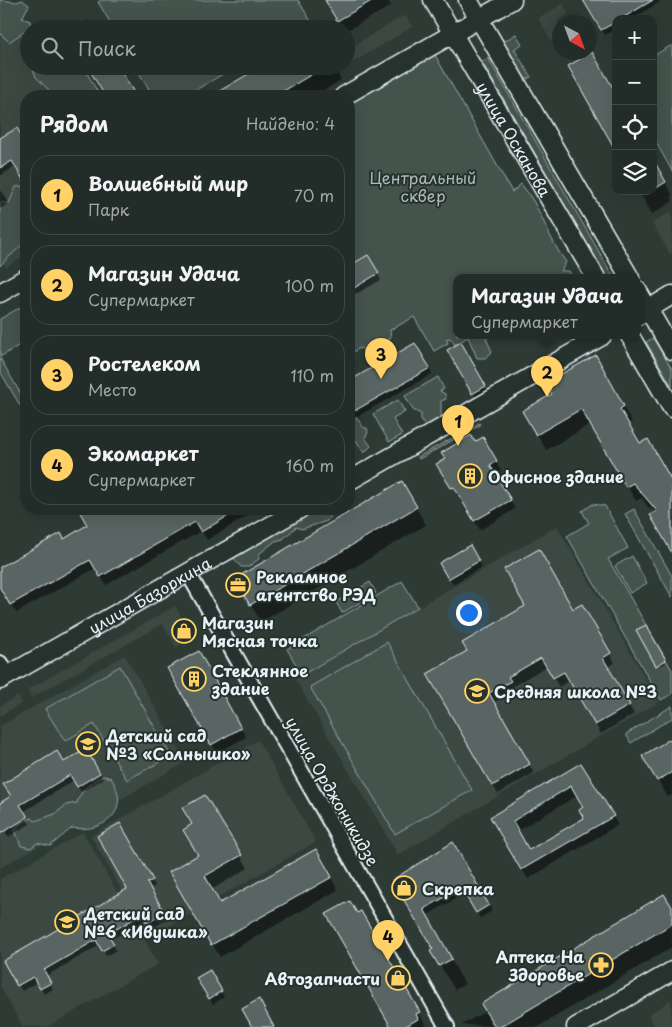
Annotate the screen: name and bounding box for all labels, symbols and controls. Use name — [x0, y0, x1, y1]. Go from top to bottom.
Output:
north arrow — [552, 15, 597, 60]
map controls — [612, 15, 657, 195]
button: + — [612, 15, 657, 60]
search box — [20, 20, 355, 75]
icon: search — [38, 34, 66, 62]
text: Поиск — [78, 34, 136, 62]
button: − — [612, 60, 657, 105]
street label: улица Осканова — [471, 77, 558, 201]
button: locate — [612, 105, 657, 150]
text: Рядом — [40, 107, 108, 139]
text: Найдено: 4 — [246, 111, 335, 135]
button: layers — [612, 150, 657, 195]
park label: Центральный сквер — [370, 165, 476, 207]
text: Волшебный мир — [88, 169, 248, 197]
text: 1 — [53, 183, 61, 207]
text: 70 m — [294, 183, 334, 207]
text: Парк — [88, 197, 129, 221]
text: Магазин Удача — [88, 259, 240, 287]
text: 2 — [51, 273, 63, 297]
text: 100 m — [285, 273, 334, 297]
popup — [453, 274, 641, 339]
text: Магазин Удача — [471, 281, 623, 309]
text: Супермаркет — [88, 287, 195, 311]
text: Супермаркет — [471, 309, 578, 333]
pin: 3 — [365, 338, 397, 379]
text: Ростелеком — [88, 349, 201, 377]
pin: 2 — [531, 356, 563, 397]
text: 3 — [52, 363, 62, 387]
text: 110 m — [291, 363, 334, 387]
text: Место — [88, 377, 137, 401]
pin: 1 — [442, 405, 474, 446]
text: Экомаркет — [88, 439, 199, 467]
text: 4 — [52, 453, 62, 477]
text: 160 m — [286, 453, 334, 477]
building icon: Офисное здание — [457, 463, 483, 489]
place label: Офисное здание — [488, 464, 624, 488]
text: Супермаркет — [88, 467, 195, 491]
street label: улица Базоркина — [84, 550, 215, 639]
place label: Рекламное агентство РЭД — [256, 564, 376, 606]
office icon: Рекламное агентство РЭД — [225, 572, 251, 598]
your location — [456, 600, 482, 626]
place label: Магазин Мясная точка — [202, 610, 318, 652]
shop icon: Магазин Мясная точка — [171, 618, 197, 644]
place label: Стеклянное здание — [211, 658, 308, 700]
building icon: Стеклянное здание — [181, 666, 207, 692]
school or university icon: Средняя школа №3 — [464, 678, 490, 704]
place label: Средняя школа №3 — [494, 679, 657, 703]
street label: улица Орджоникидзе — [280, 712, 386, 870]
place label: Детский сад №3 «Солнышко» — [105, 723, 251, 765]
school or university icon: Детский сад №3 «Солнышко» — [75, 731, 101, 757]
shop icon: Скрепка — [391, 875, 417, 901]
place label: Скрепка — [422, 876, 494, 900]
place label: Детский сад №6 «Ивушка» — [83, 901, 208, 943]
school or university icon: Детский сад №6 «Ивушка» — [54, 909, 80, 935]
pin: 4 — [372, 920, 404, 961]
place label: Аптека На Здоровье — [496, 944, 584, 986]
pharmacy icon: Аптека На Здоровье — [588, 952, 614, 978]
shop icon: Автозапчасти — [385, 965, 411, 991]
place label: Автозапчасти — [265, 966, 380, 990]

